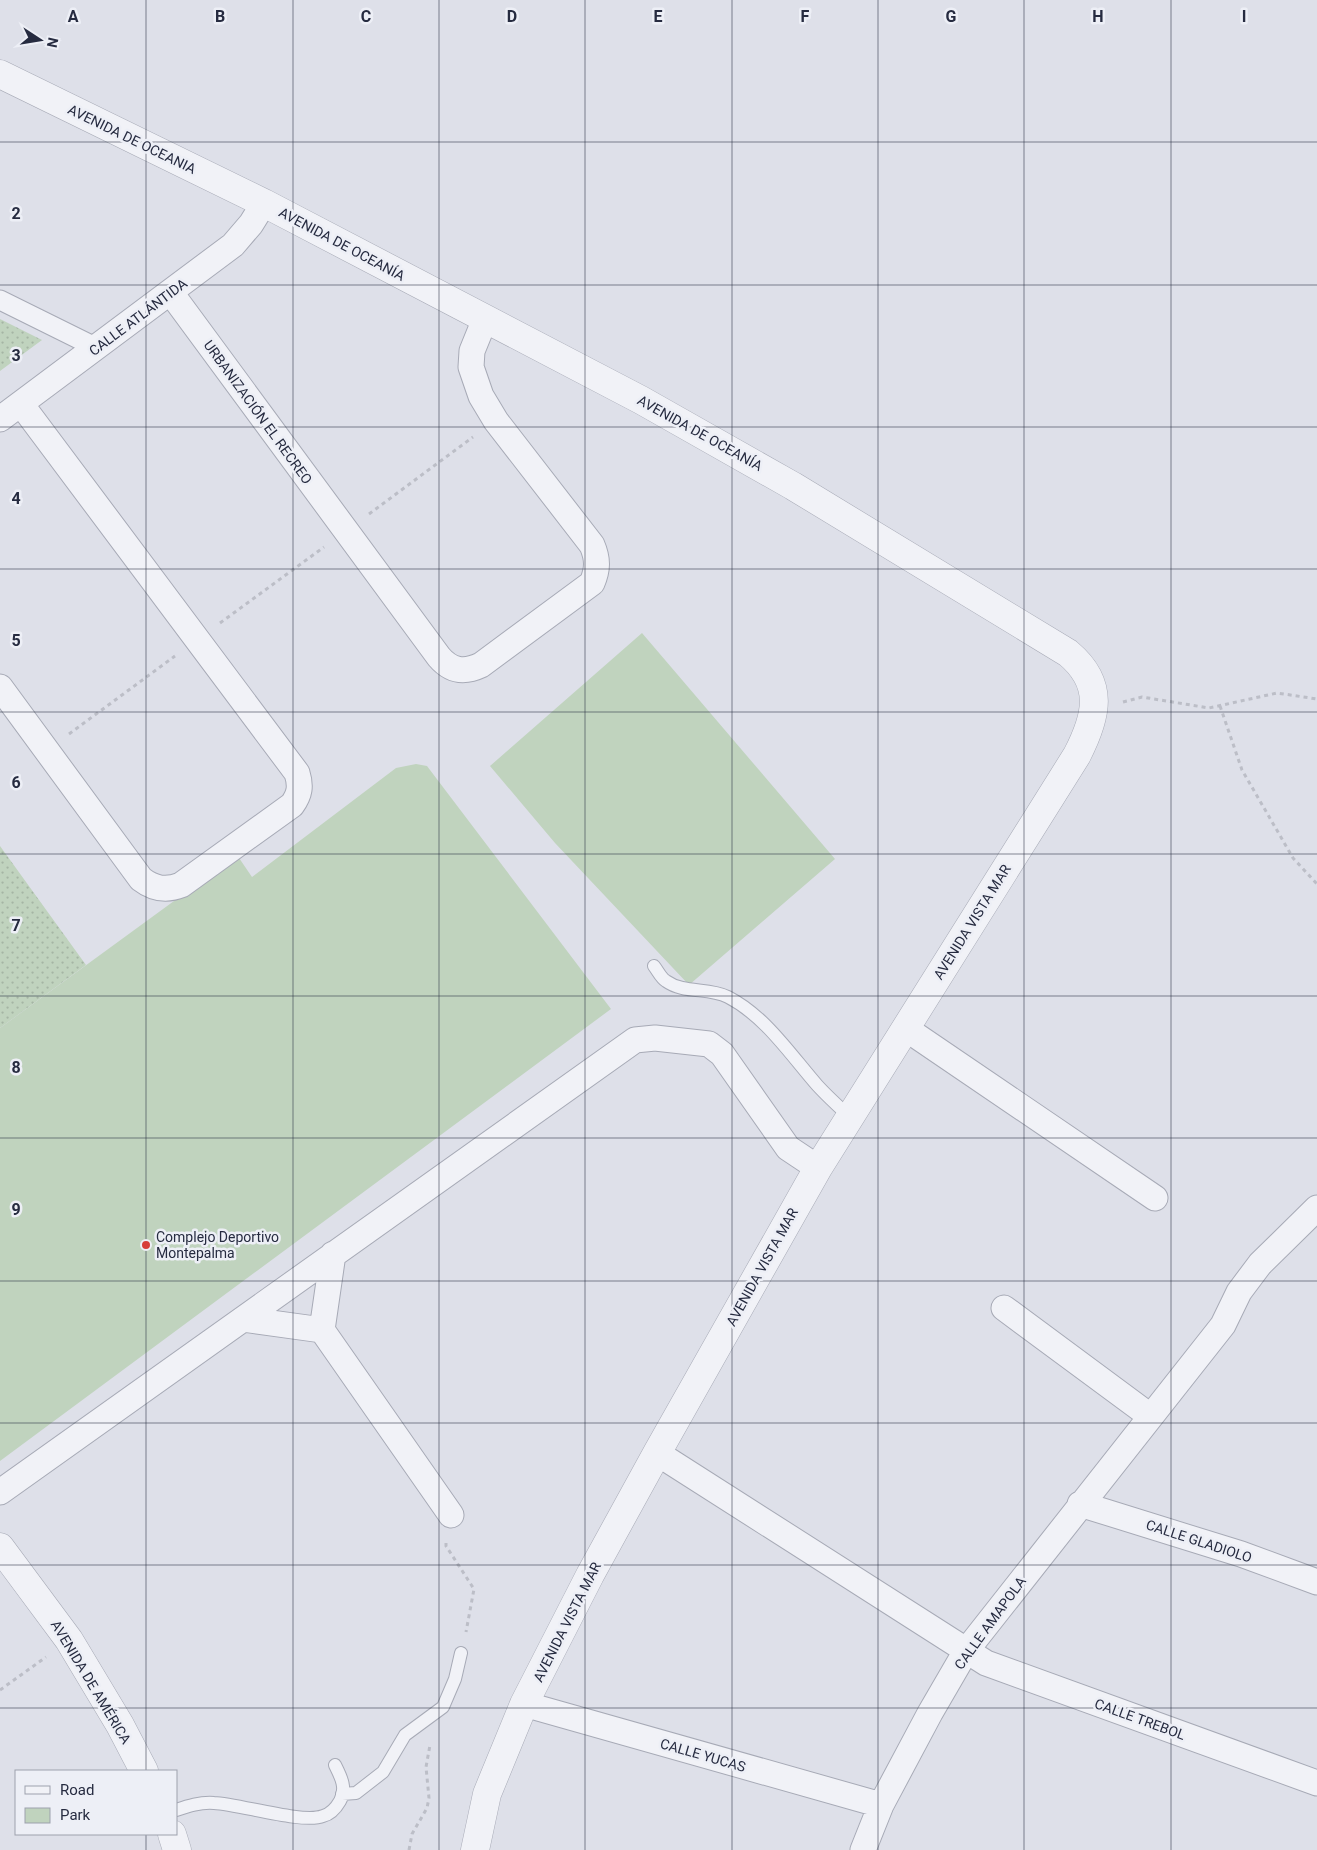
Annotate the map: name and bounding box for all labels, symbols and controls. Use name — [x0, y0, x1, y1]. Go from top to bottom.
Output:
text: A — [68, 7, 79, 26]
text: B — [215, 7, 225, 26]
text: C — [361, 7, 371, 26]
text: D — [507, 7, 517, 26]
text: E — [654, 7, 663, 26]
text: F — [801, 7, 810, 26]
text: G — [946, 7, 957, 26]
text: H — [1092, 7, 1104, 26]
text: I — [1242, 7, 1246, 26]
north arrow — [15, 15, 65, 65]
text: N — [44, 36, 62, 49]
street label: AVENIDA DE OCEANIA — [65, 101, 199, 177]
street label: AVENIDA DE OCEANÍA — [276, 203, 408, 284]
text: 2 — [11, 204, 21, 223]
street label: CALLE ATLÁNTIDA — [85, 274, 190, 359]
street label: URBANIZACIÓN EL RECREO — [200, 336, 316, 487]
text: 3 — [11, 346, 21, 365]
street label: AVENIDA DE OCEANÍA — [635, 391, 766, 474]
text: 4 — [11, 489, 21, 508]
text: 5 — [11, 631, 21, 650]
text: 6 — [11, 773, 21, 792]
street label: AVENIDA VISTA MAR — [930, 861, 1014, 982]
text: 7 — [11, 916, 21, 935]
text: 8 — [11, 1058, 21, 1077]
text: 9 — [11, 1200, 21, 1219]
street label: AVENIDA VISTA MAR — [723, 1205, 801, 1329]
place label: Complejo Deportivo Montepalma — [156, 1229, 279, 1261]
marker: Complejo Deportivo Montepalma — [140, 1239, 152, 1251]
street label: CALLE GLADIOLO — [1144, 1516, 1254, 1566]
street label: AVENIDA VISTA MAR — [530, 1559, 604, 1685]
street label: CALLE AMAPOLA — [951, 1574, 1029, 1672]
street label: AVENIDA DE AMÉRICA — [48, 1617, 135, 1747]
street label: CALLE TREBOL — [1092, 1695, 1188, 1743]
street label: CALLE YUCAS — [658, 1735, 748, 1775]
legend — [15, 1770, 178, 1835]
text: Road — [60, 1781, 94, 1799]
text: Park — [60, 1806, 91, 1824]

